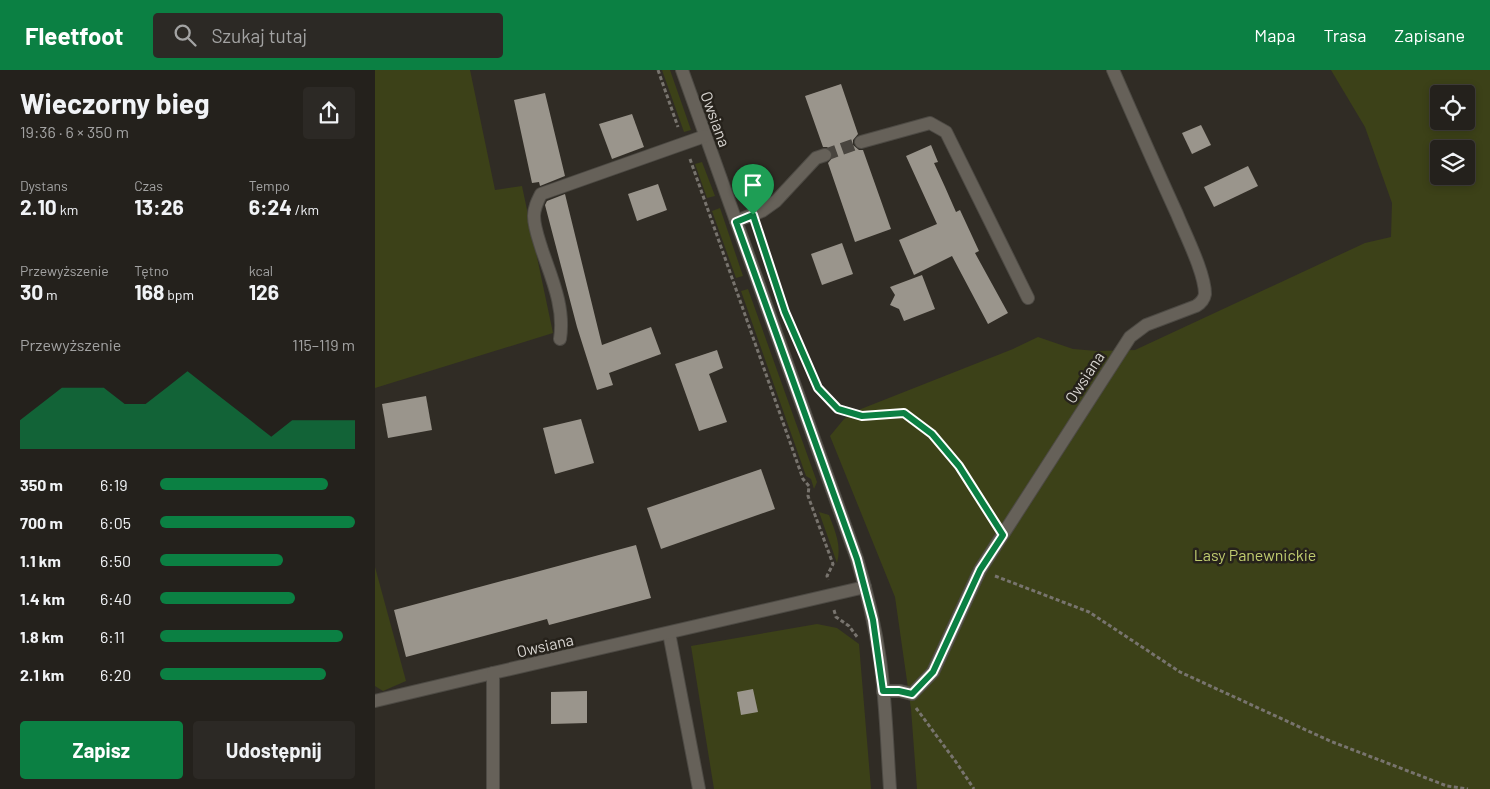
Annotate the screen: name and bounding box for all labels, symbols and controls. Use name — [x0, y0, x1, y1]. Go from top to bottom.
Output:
search box — [153, 13, 503, 58]
text: Fleetfoot — [25, 21, 123, 50]
icon: search — [171, 21, 199, 49]
text: Szukaj tutaj — [211, 24, 307, 47]
text: Mapa — [1254, 24, 1296, 46]
text: Trasa — [1324, 24, 1366, 46]
text: Zapisane — [1394, 24, 1465, 46]
map controls — [1430, 85, 1475, 185]
button: locate — [1430, 85, 1475, 130]
text: Wieczorny bieg — [20, 86, 210, 120]
button: share — [303, 87, 355, 139]
street label: Owsiana — [697, 89, 735, 149]
text: 19:36 · 6 × 350 m — [20, 122, 129, 141]
button: layers — [1430, 140, 1475, 185]
pin — [732, 164, 774, 215]
icon: arrive — [739, 171, 767, 199]
text: Dystans — [20, 177, 68, 194]
text: Czas — [134, 177, 163, 194]
text: Tempo — [249, 177, 290, 194]
text: 2.10 — [20, 194, 57, 219]
text: 13:26 — [134, 194, 184, 219]
text: 6:24 — [249, 194, 292, 219]
text: km — [57, 201, 78, 218]
text: /km — [292, 201, 319, 218]
text: Przewyższenie — [20, 262, 109, 279]
text: Tętno — [134, 262, 169, 279]
text: kcal — [249, 262, 273, 279]
text: 30 — [20, 279, 43, 304]
text: 168 — [134, 279, 164, 304]
text: 126 — [249, 279, 279, 304]
text: m — [43, 286, 58, 303]
text: bpm — [164, 286, 194, 303]
text: Przewyższenie — [20, 335, 121, 354]
text: 115–119 m — [292, 335, 355, 354]
street label: Owsiana — [1060, 348, 1108, 406]
text: 350 m — [20, 475, 63, 494]
text: 6:19 — [100, 475, 128, 494]
text: 700 m — [20, 513, 63, 532]
text: 6:05 — [100, 513, 131, 532]
park label: Lasy Panewnickie — [1194, 545, 1316, 564]
text: 1.1 km — [20, 551, 61, 570]
text: 6:50 — [100, 551, 131, 570]
text: 1.4 km — [20, 589, 65, 608]
text: 6:40 — [100, 589, 132, 608]
text: 1.8 km — [20, 627, 64, 646]
text: 6:11 — [100, 627, 125, 646]
street label: Owsiana — [515, 629, 575, 661]
text: 2.1 km — [20, 665, 64, 684]
text: 6:20 — [100, 665, 131, 684]
button: Zapisz — [20, 721, 183, 779]
button: Udostępnij — [193, 721, 355, 779]

